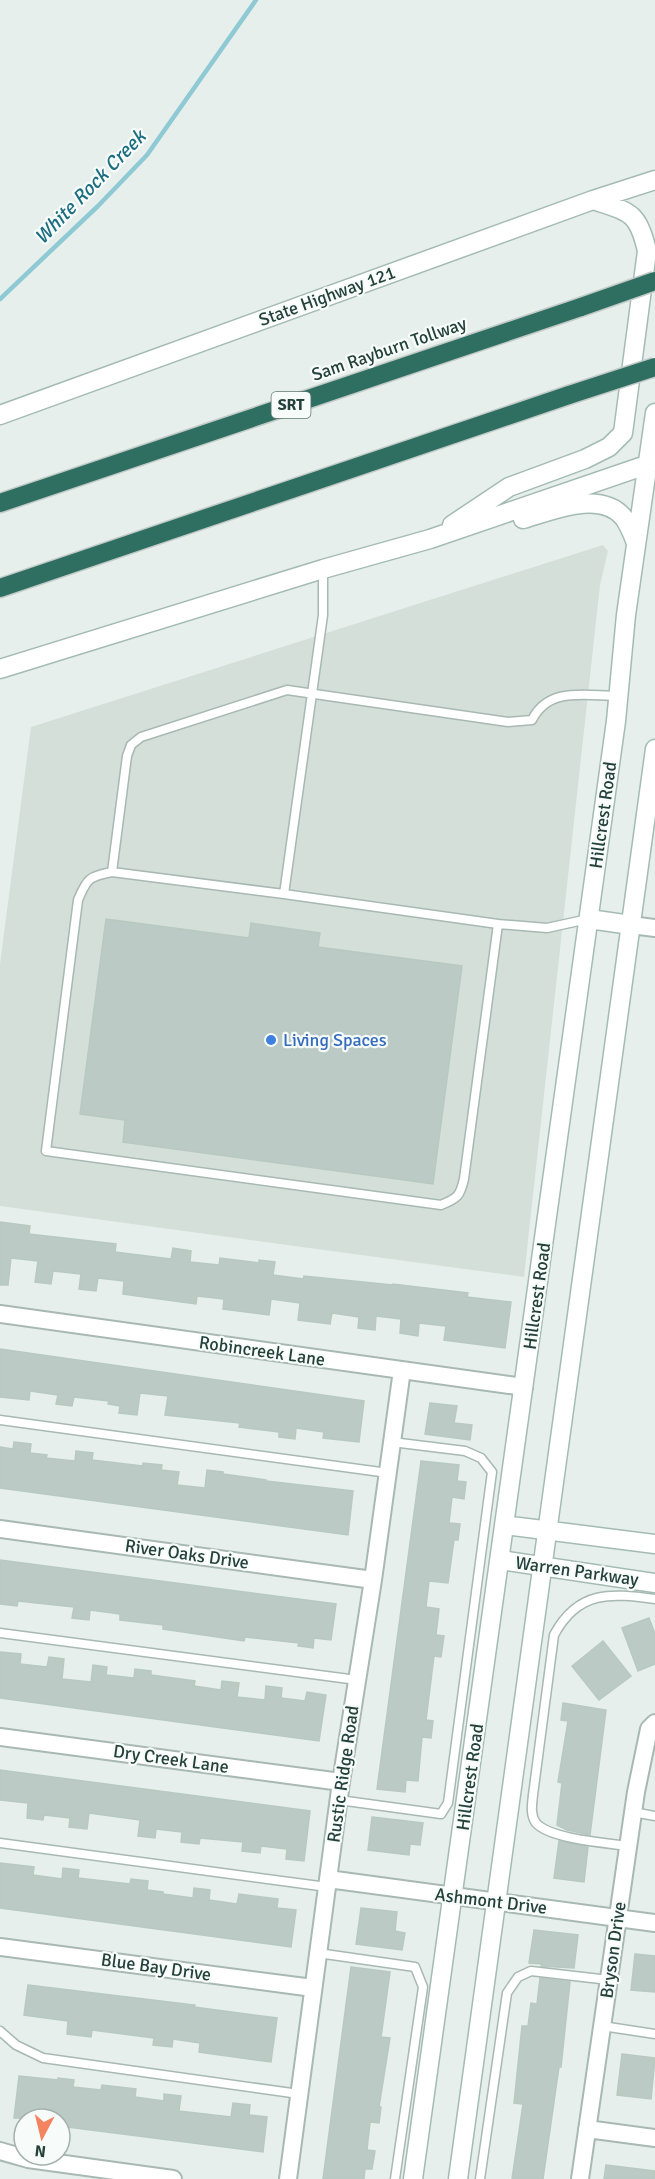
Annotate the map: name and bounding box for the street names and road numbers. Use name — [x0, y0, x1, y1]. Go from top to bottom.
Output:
street label: State Highway 121 — [256, 261, 398, 331]
street label: Sam Rayburn Tollway — [309, 312, 470, 386]
road number: SRT — [272, 392, 310, 418]
street label: Hillcrest Road — [585, 760, 621, 870]
street label: Hillcrest Road — [519, 1241, 555, 1351]
street label: Robincreek Lane — [198, 1331, 326, 1371]
street label: River Oaks Drive — [124, 1534, 250, 1574]
street label: Warren Parkway — [514, 1551, 641, 1591]
street label: Rustic Ridge Road — [322, 1704, 364, 1844]
street label: Hillcrest Road — [452, 1722, 488, 1832]
street label: Dry Creek Lane — [112, 1740, 230, 1778]
street label: Ashmont Drive — [434, 1883, 548, 1919]
street label: Bryson Drive — [595, 1900, 631, 2000]
street label: Blue Bay Drive — [99, 1948, 213, 1986]

